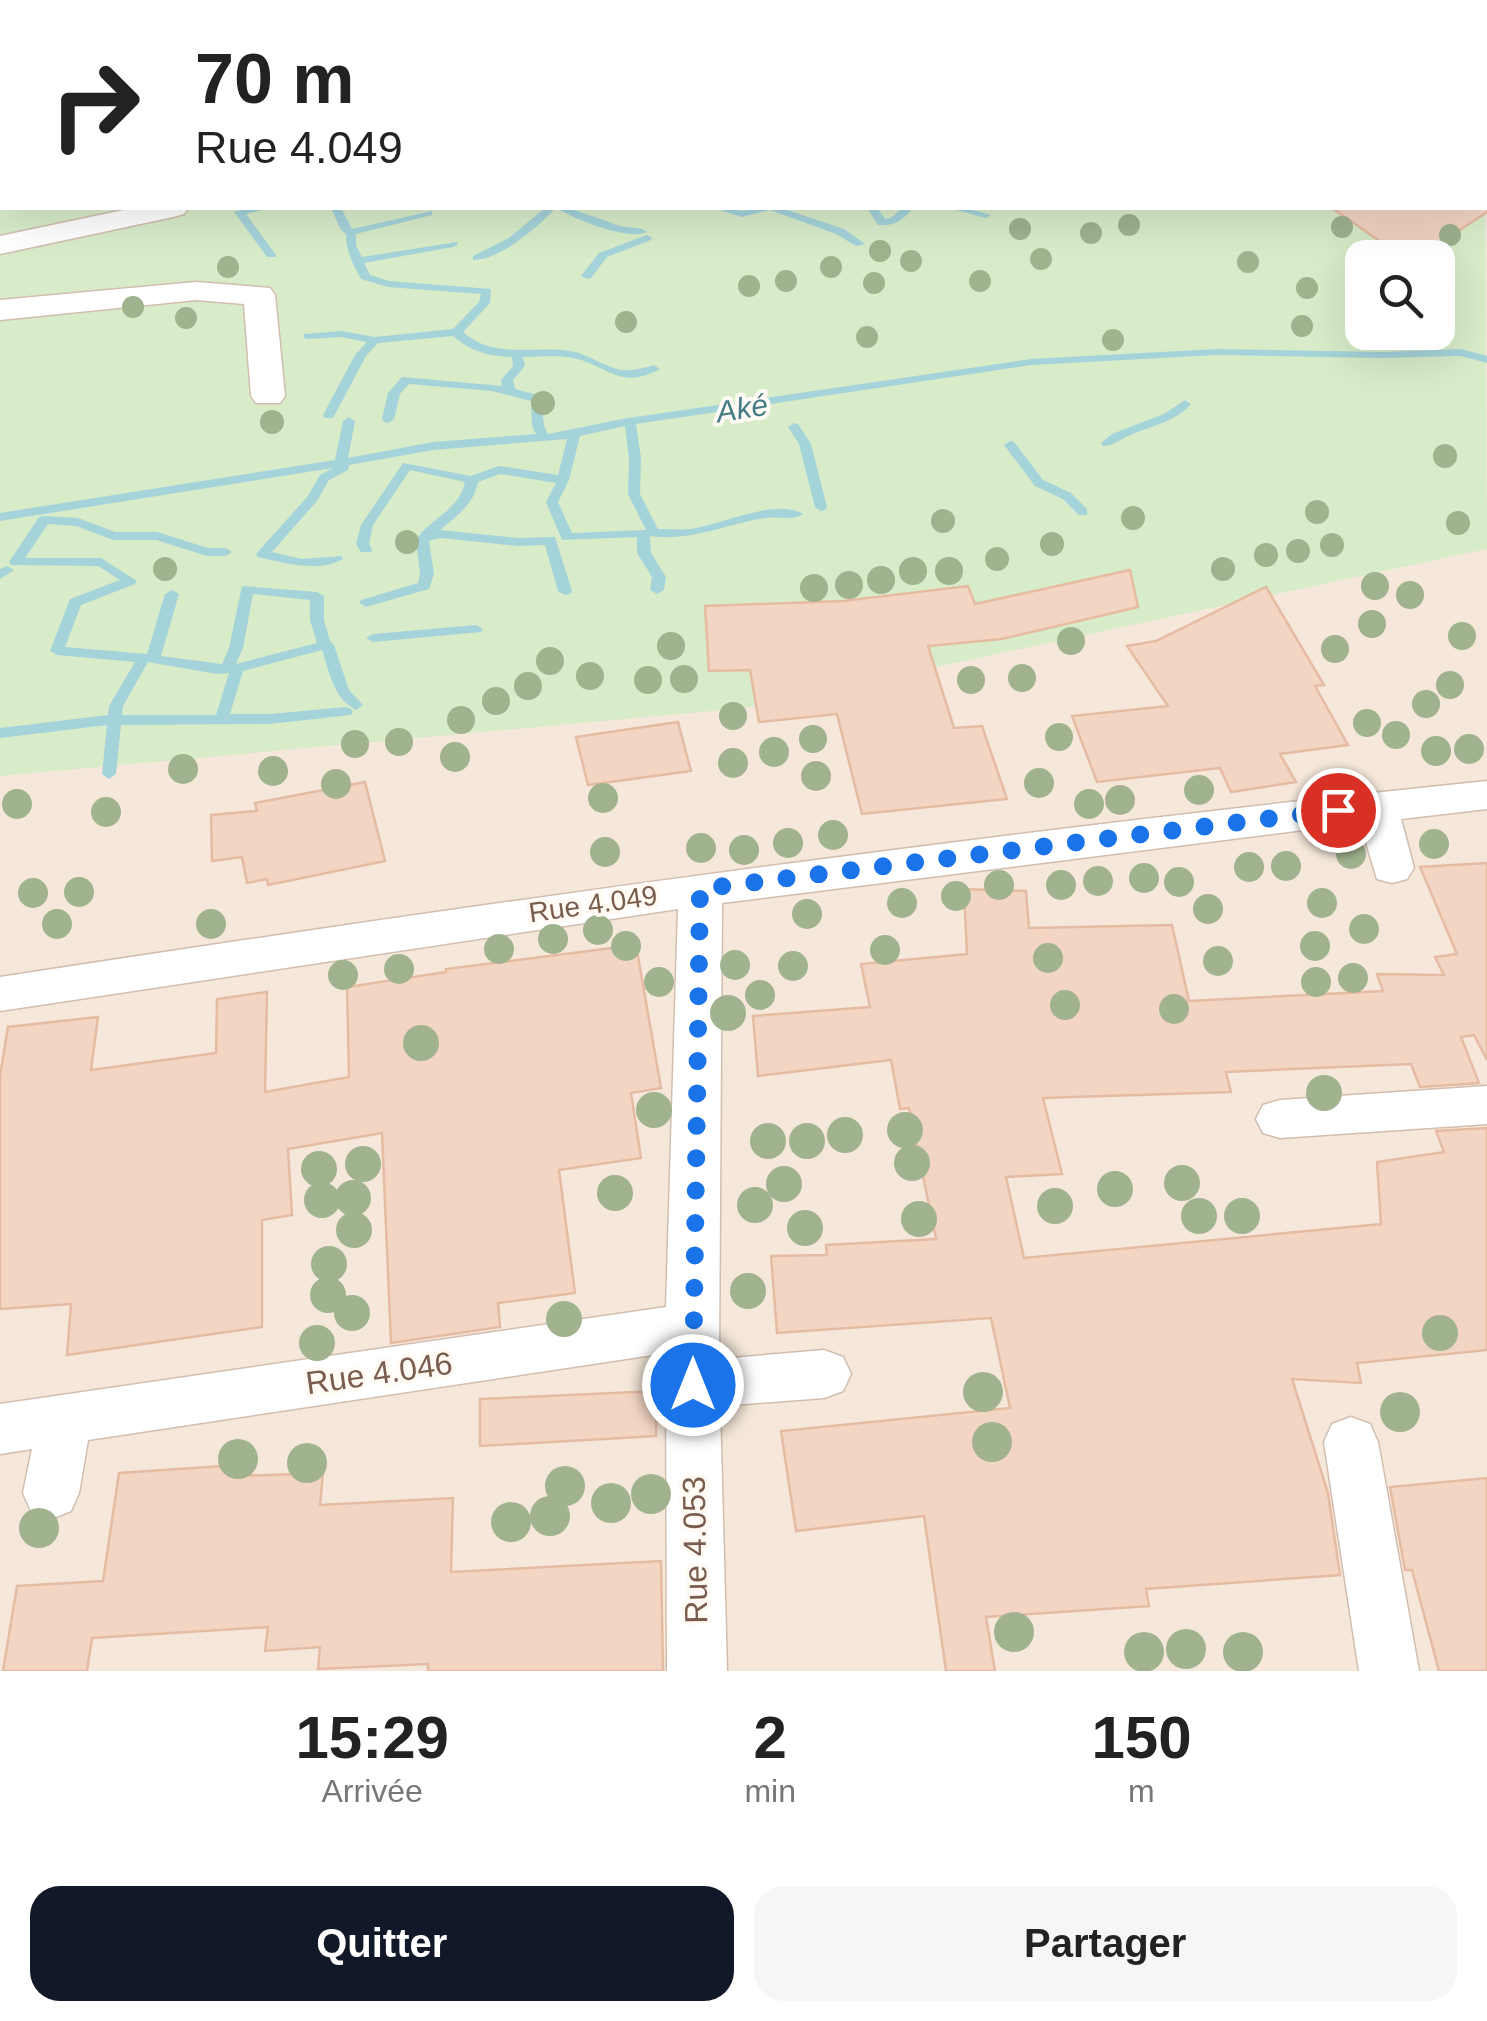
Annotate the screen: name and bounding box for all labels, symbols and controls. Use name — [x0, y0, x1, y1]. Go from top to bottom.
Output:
icon: right — [30, 40, 160, 170]
text: 70 m — [195, 40, 355, 118]
text: Rue 4.049 — [195, 122, 403, 173]
map controls — [1345, 240, 1455, 350]
button: search — [1345, 240, 1455, 350]
water label: Aké — [712, 388, 770, 429]
pin — [1296, 768, 1381, 853]
icon: arrive — [1311, 783, 1366, 838]
street label: Rue 4.049 — [527, 880, 659, 928]
position arrow — [641, 1333, 745, 1437]
street label: Rue 4.046 — [303, 1345, 455, 1401]
street label: Rue 4.053 — [676, 1476, 714, 1624]
text: 15:29 — [295, 1704, 449, 1771]
text: 2 — [753, 1704, 787, 1771]
text: 150 — [1091, 1704, 1192, 1771]
text: Arrivée — [322, 1773, 423, 1809]
text: min — [744, 1773, 796, 1809]
text: m — [1128, 1773, 1155, 1809]
button: Quitter — [30, 1886, 734, 2001]
button: Partager — [754, 1886, 1457, 2001]

